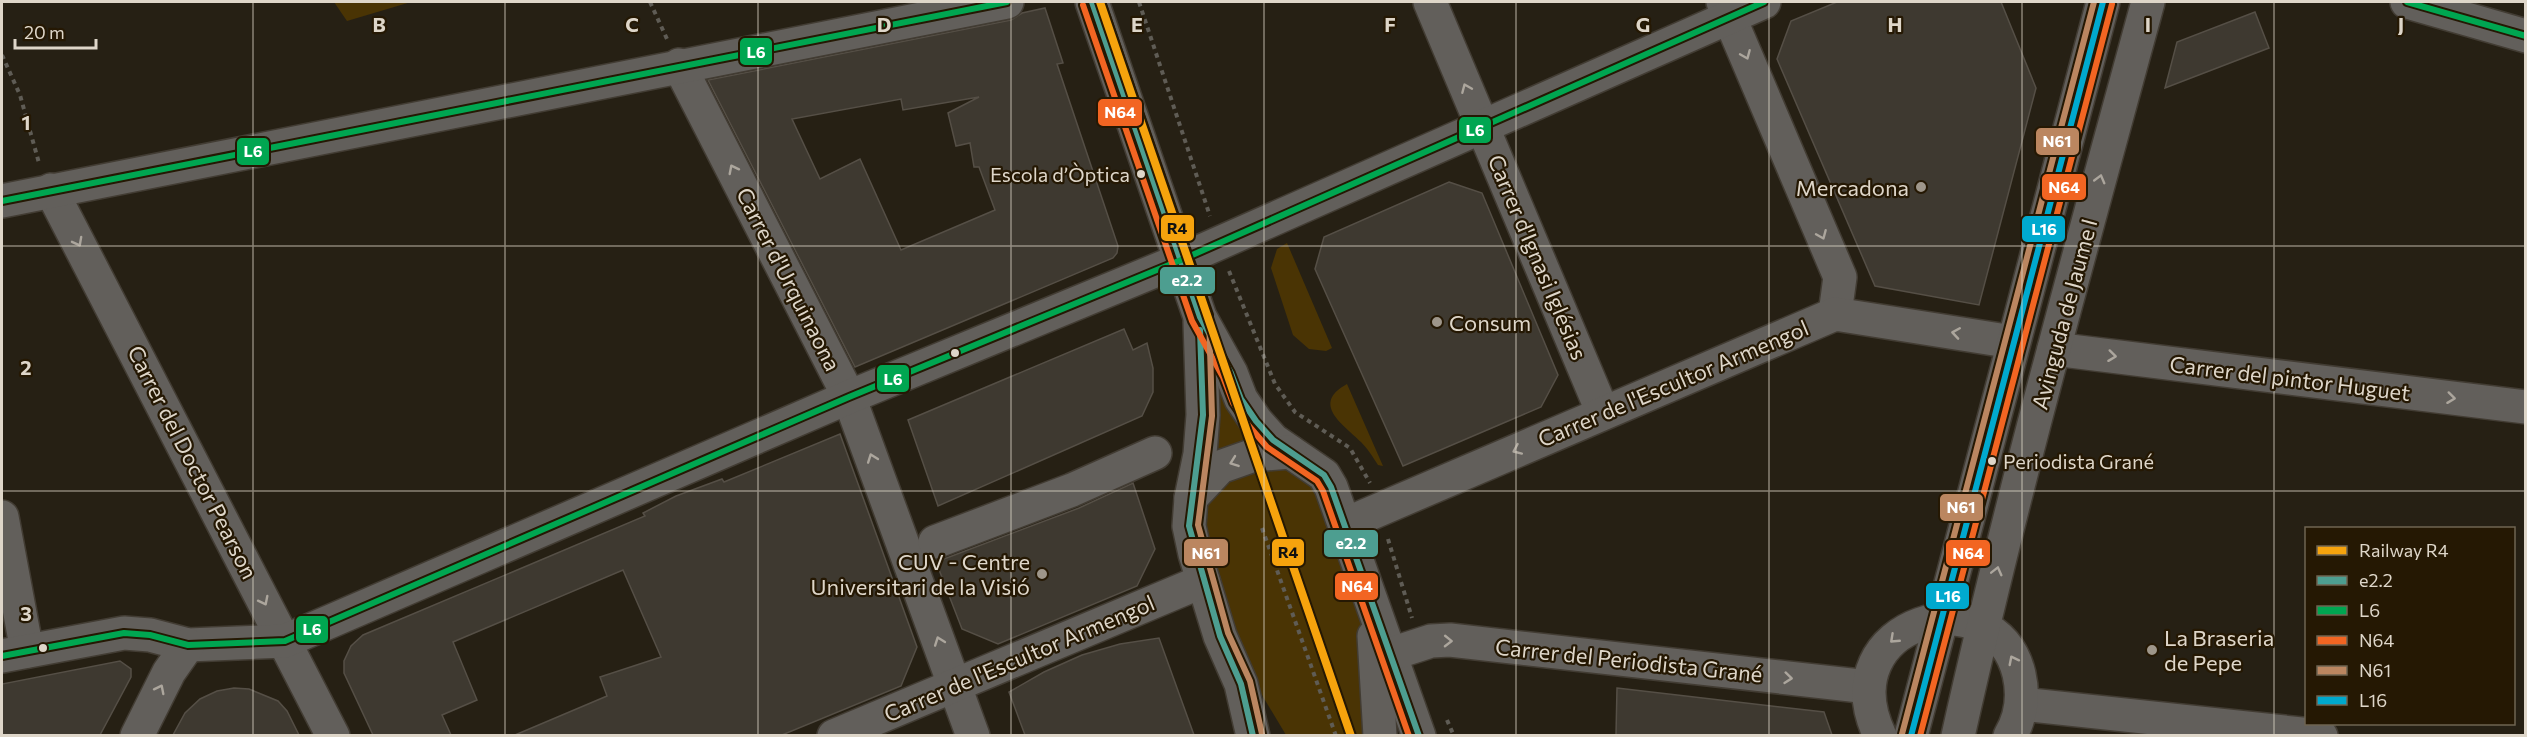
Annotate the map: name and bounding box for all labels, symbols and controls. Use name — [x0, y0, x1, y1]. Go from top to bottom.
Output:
scale bar — [15, 12, 96, 50]
text: B — [372, 12, 386, 36]
text: C — [625, 12, 639, 36]
text: D — [877, 12, 891, 36]
text: E — [1131, 12, 1143, 36]
text: F — [1384, 12, 1396, 36]
text: G — [1636, 12, 1650, 36]
text: H — [1888, 12, 1903, 36]
text: I — [2145, 12, 2151, 36]
text: J — [2398, 12, 2404, 36]
text: 20 m — [24, 21, 65, 43]
line badge: L6 — [739, 37, 773, 66]
text: L6 — [746, 42, 766, 61]
one-way arrow — [1739, 49, 1751, 60]
one-way arrow — [1461, 84, 1473, 95]
line badge: N64 — [1097, 98, 1143, 127]
text: N64 — [1104, 102, 1136, 121]
text: 1 — [21, 110, 31, 134]
line badge: L6 — [1458, 116, 1492, 144]
text: L6 — [1465, 120, 1485, 139]
line badge: N61 — [2035, 127, 2080, 156]
text: N61 — [2042, 131, 2072, 150]
line badge: L6 — [236, 137, 270, 166]
text: L6 — [243, 141, 263, 160]
street label: Carrer d'Ignasi Iglésias — [1483, 150, 1593, 364]
place label: Escola d’Òptica — [990, 162, 1130, 186]
one-way arrow — [729, 165, 740, 175]
marker: Escola d’Òptica — [1135, 168, 1147, 180]
line badge: N64 — [2041, 173, 2087, 201]
place label: Mercadona — [1796, 174, 1909, 201]
one-way arrow — [2093, 174, 2105, 185]
text: N64 — [2048, 177, 2080, 196]
marker: Mercadona — [1914, 180, 1928, 194]
street label: Carrer d'Urquinaona — [731, 183, 847, 375]
line badge: R4 — [1160, 214, 1195, 242]
line badge: L16 — [2021, 215, 2066, 243]
street label: Avinguda de Jaume I — [2026, 216, 2102, 412]
text: R4 — [1167, 218, 1187, 237]
text: L16 — [2031, 219, 2057, 238]
one-way arrow — [1815, 228, 1827, 239]
one-way arrow — [71, 235, 82, 246]
line badge: e2.2 — [1159, 266, 1216, 295]
text: e2.2 — [1172, 270, 1202, 289]
place label: Consum — [1449, 309, 1531, 336]
street label: Carrer de l'Escultor Armengol — [1534, 314, 1812, 452]
marker: Consum — [1430, 315, 1444, 329]
one-way arrow — [1951, 327, 1961, 340]
street label: Carrer del Doctor Pearson — [122, 341, 264, 583]
unlabelled marker — [949, 347, 961, 359]
one-way arrow — [2107, 349, 2117, 362]
street label: Carrer del pintor Huguet — [2168, 350, 2412, 406]
text: 2 — [20, 355, 32, 379]
line badge: L6 — [876, 364, 910, 393]
text: L6 — [883, 369, 903, 388]
one-way arrow — [2447, 391, 2456, 404]
one-way arrow — [1512, 443, 1523, 455]
place label: Periodista Grané — [2003, 449, 2154, 473]
one-way arrow — [866, 453, 879, 464]
one-way arrow — [1230, 455, 1240, 468]
marker: Periodista Grané — [1986, 455, 1998, 467]
line badge: N61 — [1939, 493, 1984, 522]
text: N61 — [1946, 497, 1976, 516]
legend — [2305, 527, 2515, 725]
line badge: e2.2 — [1323, 529, 1379, 558]
text: e2.2 — [1336, 533, 1366, 552]
line badge: N61 — [1183, 538, 1229, 567]
line badge: R4 — [1271, 538, 1305, 567]
line badge: N64 — [1945, 539, 1991, 567]
text: Railway R4 — [2359, 539, 2449, 561]
text: R4 — [1278, 542, 1298, 561]
text: N61 — [1191, 543, 1221, 562]
text: N64 — [1952, 543, 1984, 562]
place label: CUV - Centre Universitari de la Visió — [811, 548, 1030, 600]
one-way arrow — [1989, 566, 2002, 576]
marker: CUV - Centre Universitari de la Visió — [1035, 567, 1049, 581]
text: e2.2 — [2359, 569, 2393, 591]
line badge: N64 — [1334, 572, 1379, 601]
text: N64 — [1341, 576, 1373, 595]
line badge: L16 — [1925, 582, 1970, 610]
text: L16 — [1935, 586, 1961, 605]
street label: Carrer de l'Escultor Armengol — [880, 589, 1158, 727]
one-way arrow — [257, 595, 269, 606]
text: L6 — [2359, 599, 2380, 621]
text: 3 — [20, 601, 32, 625]
line badge: L6 — [295, 615, 329, 644]
text: L6 — [302, 619, 322, 638]
place label: La Braseria de Pepe — [2164, 624, 2274, 676]
text: N64 — [2359, 629, 2394, 651]
one-way arrow — [1890, 632, 1901, 643]
street label: Carrer del Periodista Grané — [1494, 633, 1764, 687]
one-way arrow — [1443, 635, 1452, 647]
one-way arrow — [933, 636, 946, 647]
unlabelled marker — [37, 642, 49, 654]
marker: La Braseria de Pepe — [2145, 643, 2159, 657]
one-way arrow — [2009, 656, 2020, 667]
text: N61 — [2359, 659, 2391, 681]
one-way arrow — [1783, 671, 1792, 683]
one-way arrow — [153, 685, 164, 695]
text: L16 — [2359, 689, 2387, 711]

